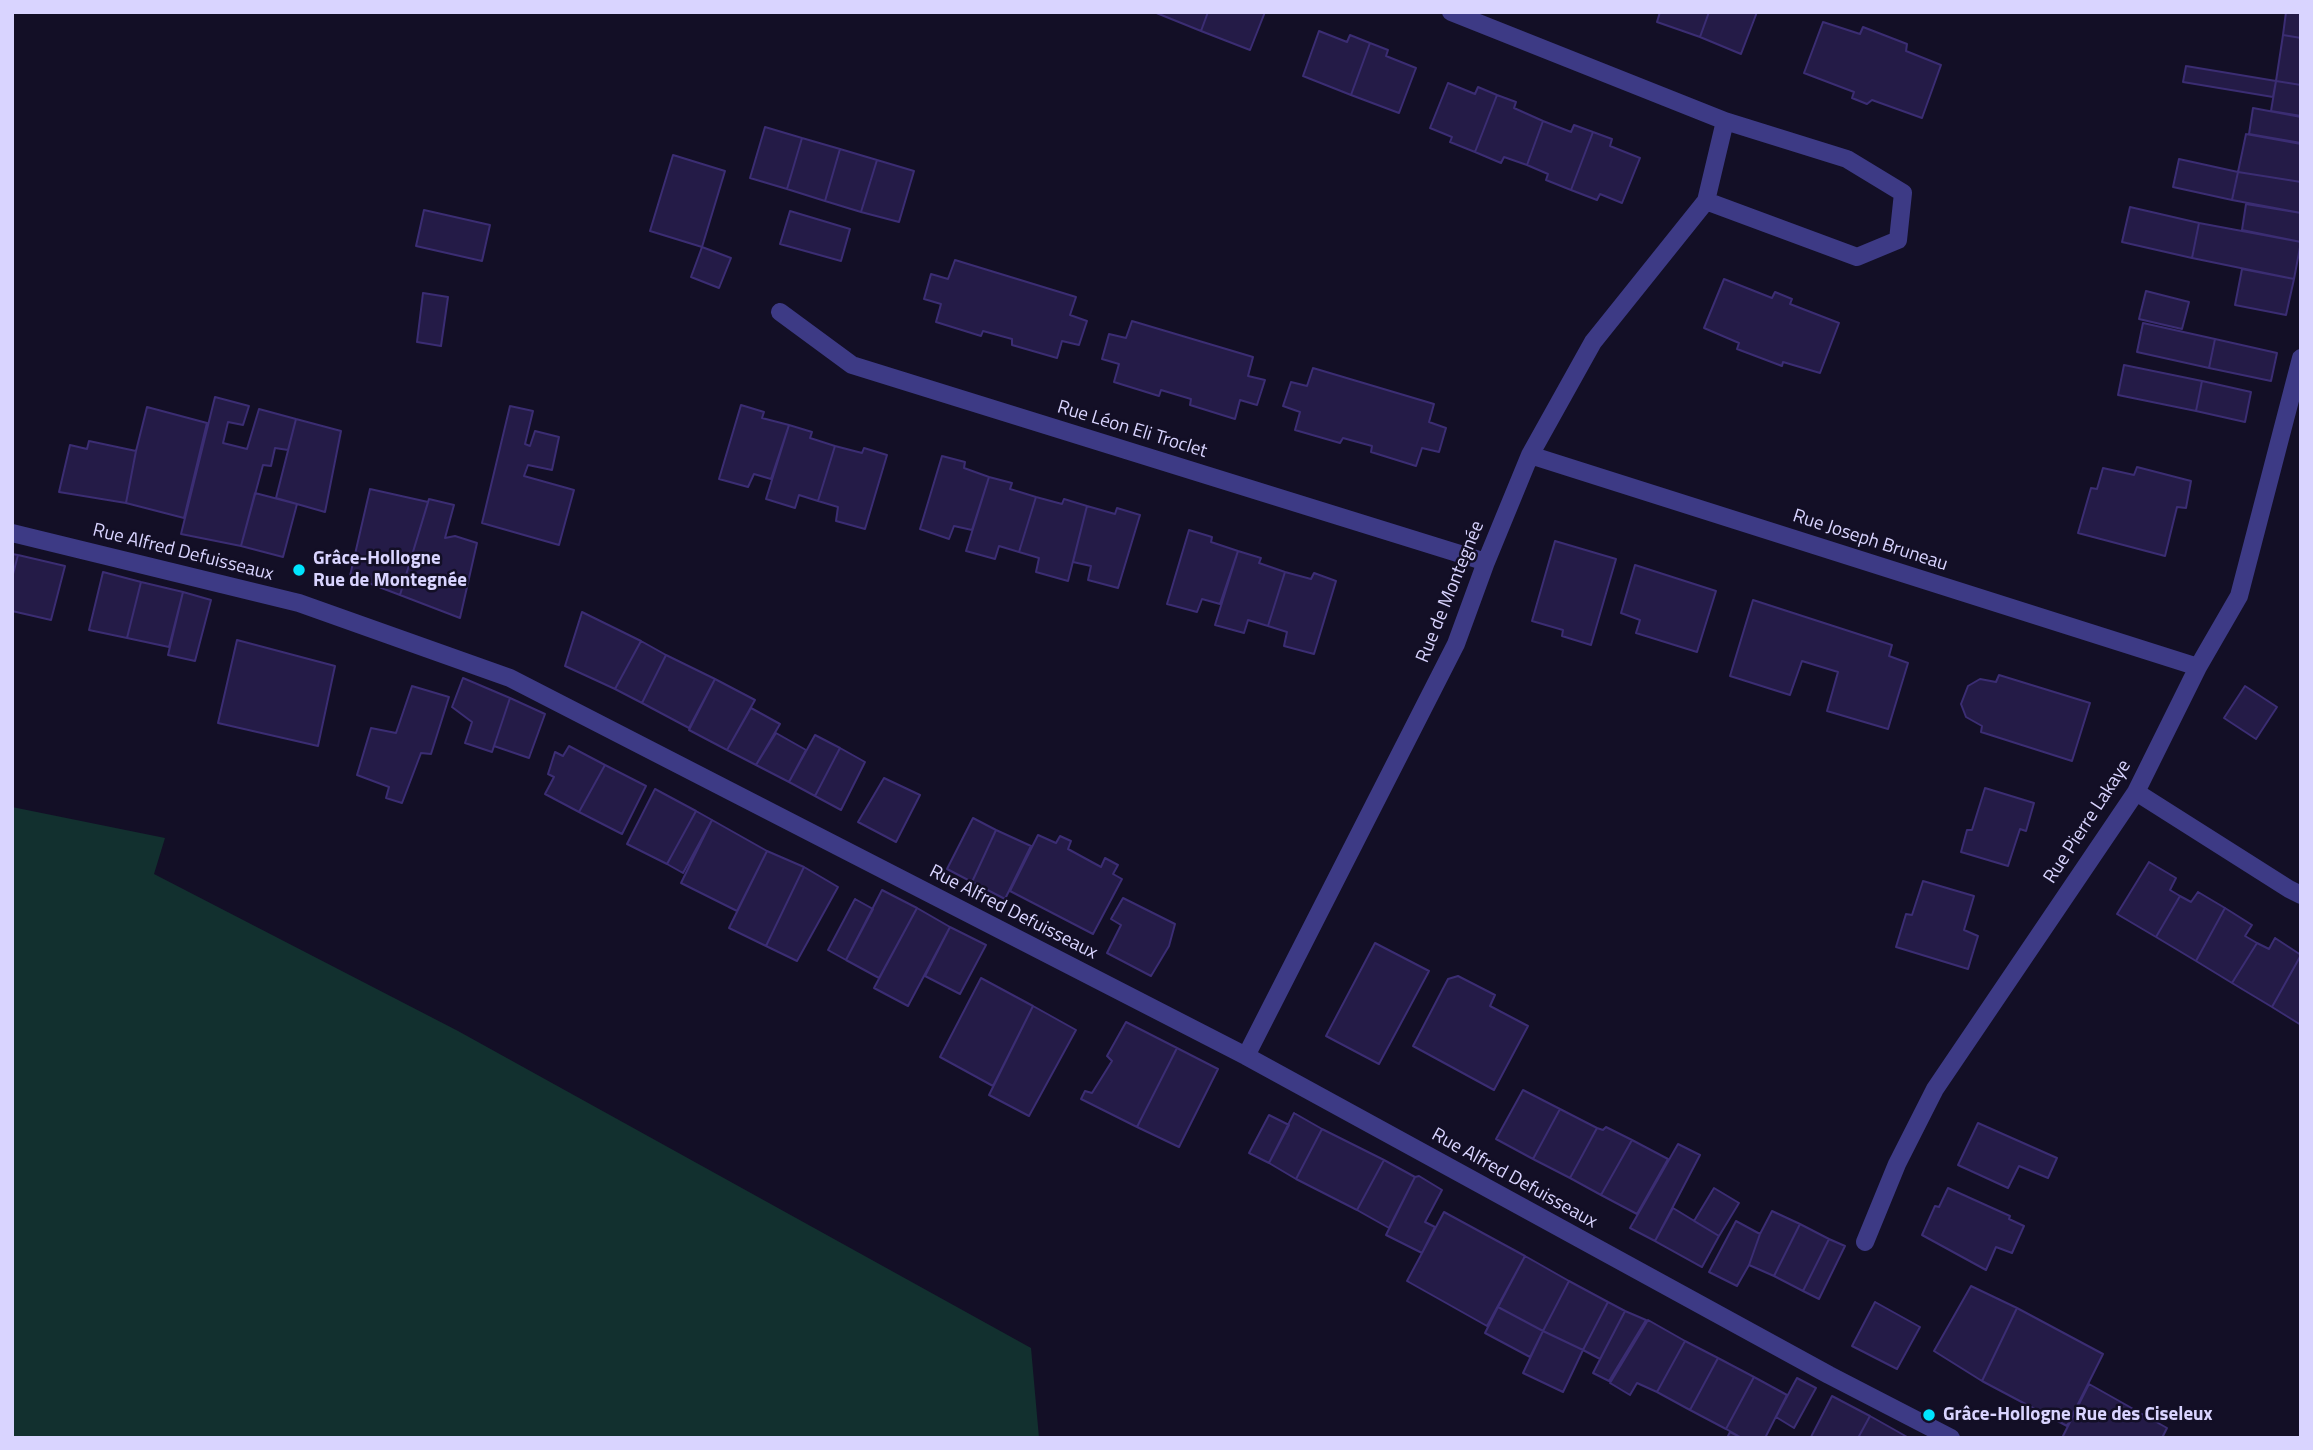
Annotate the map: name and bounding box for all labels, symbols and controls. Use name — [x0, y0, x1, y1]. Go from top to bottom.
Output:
street label: Rue Léon Eli Troclet — [1054, 396, 1210, 464]
street label: Rue Joseph Bruneau — [1790, 505, 1950, 577]
street label: Rue de Montegnée — [1412, 518, 1490, 666]
street label: Rue Alfred Defuisseaux — [90, 519, 276, 587]
place label: Grâce-Hollogne Rue de Montegnée — [313, 548, 467, 592]
marker: Grâce-Hollogne Rue de Montegnée — [291, 562, 307, 578]
street label: Rue Pierre Lakaye — [2040, 756, 2136, 888]
street label: Rue Alfred Defuisseaux — [925, 861, 1101, 965]
street label: Rue Alfred Defuisseaux — [1427, 1124, 1601, 1234]
place label: Grâce-Hollogne Rue des Ciseleux — [1943, 1404, 2213, 1426]
marker: Grâce-Hollogne Rue des Ciseleux — [1921, 1407, 1937, 1423]

